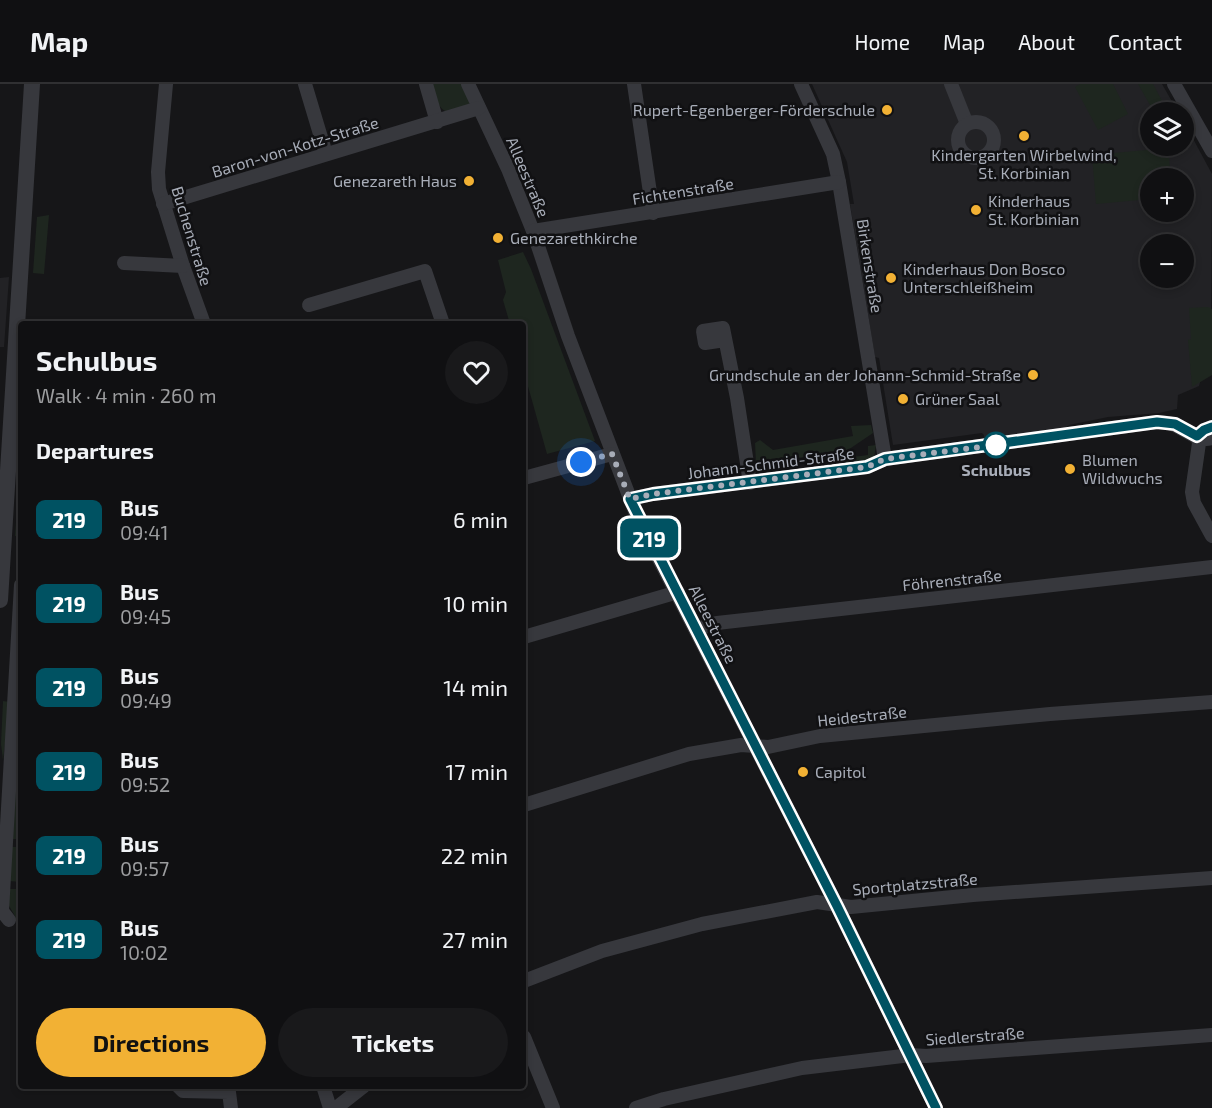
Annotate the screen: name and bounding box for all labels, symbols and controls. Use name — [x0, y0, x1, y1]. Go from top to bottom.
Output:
text: Map — [30, 24, 88, 58]
text: Home — [854, 29, 910, 54]
text: Map — [943, 29, 985, 54]
text: About — [1018, 29, 1075, 54]
text: Contact — [1108, 29, 1182, 54]
place label: Rupert-Egenberger-Förderschule — [633, 100, 875, 119]
map controls — [1140, 102, 1194, 288]
button: layers — [1140, 102, 1194, 156]
marker: Rupert-Egenberger-Förderschule — [880, 103, 894, 117]
street label: Baron-von-Kotz-Straße — [209, 112, 380, 181]
marker: Kindergarten Wirbelwind, St. Korbinian — [1017, 129, 1031, 143]
street label: Alleestraße — [503, 134, 554, 220]
place label: Kindergarten Wirbelwind, St. Korbinian — [931, 145, 1117, 182]
button: + — [1140, 168, 1194, 222]
place label: Genezareth Haus — [333, 171, 457, 190]
street label: Fichtenstraße — [631, 173, 735, 208]
marker: Genezareth Haus — [462, 174, 476, 188]
street label: Buchenstraße — [168, 184, 217, 288]
place label: Kinderhaus St. Korbinian — [988, 191, 1079, 228]
marker: Kinderhaus St. Korbinian — [969, 203, 983, 217]
street label: Birkenstraße — [854, 218, 887, 314]
place label: Genezarethkirche — [510, 228, 638, 247]
marker: Genezarethkirche — [491, 231, 505, 245]
button: − — [1140, 234, 1194, 288]
place label: Kinderhaus Don Bosco Unterschleißheim — [903, 259, 1065, 296]
marker: Kinderhaus Don Bosco Unterschleißheim — [884, 271, 898, 285]
button: heart — [445, 341, 508, 404]
text: Schulbus — [36, 343, 157, 377]
place label: Grundschule an der Johann-Schmid-Straße — [709, 365, 1021, 384]
marker: Grundschule an der Johann-Schmid-Straße — [1026, 368, 1040, 382]
text: Walk · 4 min · 260 m — [36, 383, 216, 407]
place label: Grüner Saal — [915, 389, 1000, 408]
marker: Grüner Saal — [896, 392, 910, 406]
marker: Schulbus — [983, 432, 1009, 458]
text: Departures — [36, 437, 154, 463]
street label: Johann-Schmid-Straße — [686, 443, 855, 482]
your location — [566, 447, 596, 477]
place label: Blumen Wildwuchs — [1082, 450, 1163, 487]
place label: Schulbus — [961, 460, 1031, 479]
marker: Blumen Wildwuchs — [1063, 462, 1077, 476]
text: Bus — [120, 494, 159, 520]
text: 6 min — [453, 506, 508, 532]
text: 219 — [52, 507, 86, 532]
line badge: 219 — [614, 518, 684, 558]
text: 09:41 — [120, 520, 168, 544]
text: 219 — [632, 526, 666, 551]
street label: Föhrenstraße — [901, 565, 1003, 594]
text: Bus — [120, 578, 159, 604]
street label: Alleestraße — [686, 581, 741, 666]
text: 10 min — [444, 590, 508, 616]
text: 219 — [52, 591, 86, 616]
text: 09:45 — [120, 604, 171, 628]
text: Bus — [120, 662, 159, 688]
text: 14 min — [443, 674, 508, 700]
text: 219 — [52, 675, 86, 700]
text: 09:49 — [120, 688, 172, 712]
street label: Heidestraße — [816, 701, 908, 730]
text: Bus — [120, 746, 159, 772]
text: 17 min — [446, 758, 508, 784]
text: 219 — [52, 759, 86, 784]
place label: Capitol — [815, 762, 866, 781]
marker: Capitol — [796, 765, 810, 779]
text: 09:52 — [120, 772, 170, 796]
text: Bus — [120, 830, 159, 856]
text: 22 min — [441, 842, 508, 868]
text: 219 — [52, 843, 86, 868]
text: 09:57 — [120, 856, 169, 880]
street label: Sportplatzstraße — [851, 869, 978, 898]
text: Bus — [120, 914, 159, 940]
text: 27 min — [442, 926, 508, 952]
text: 219 — [52, 927, 86, 952]
text: 10:02 — [120, 940, 168, 964]
button: Directions — [36, 1008, 266, 1077]
button: Tickets — [278, 1008, 508, 1077]
street label: Siedlerstraße — [925, 1023, 1025, 1048]

